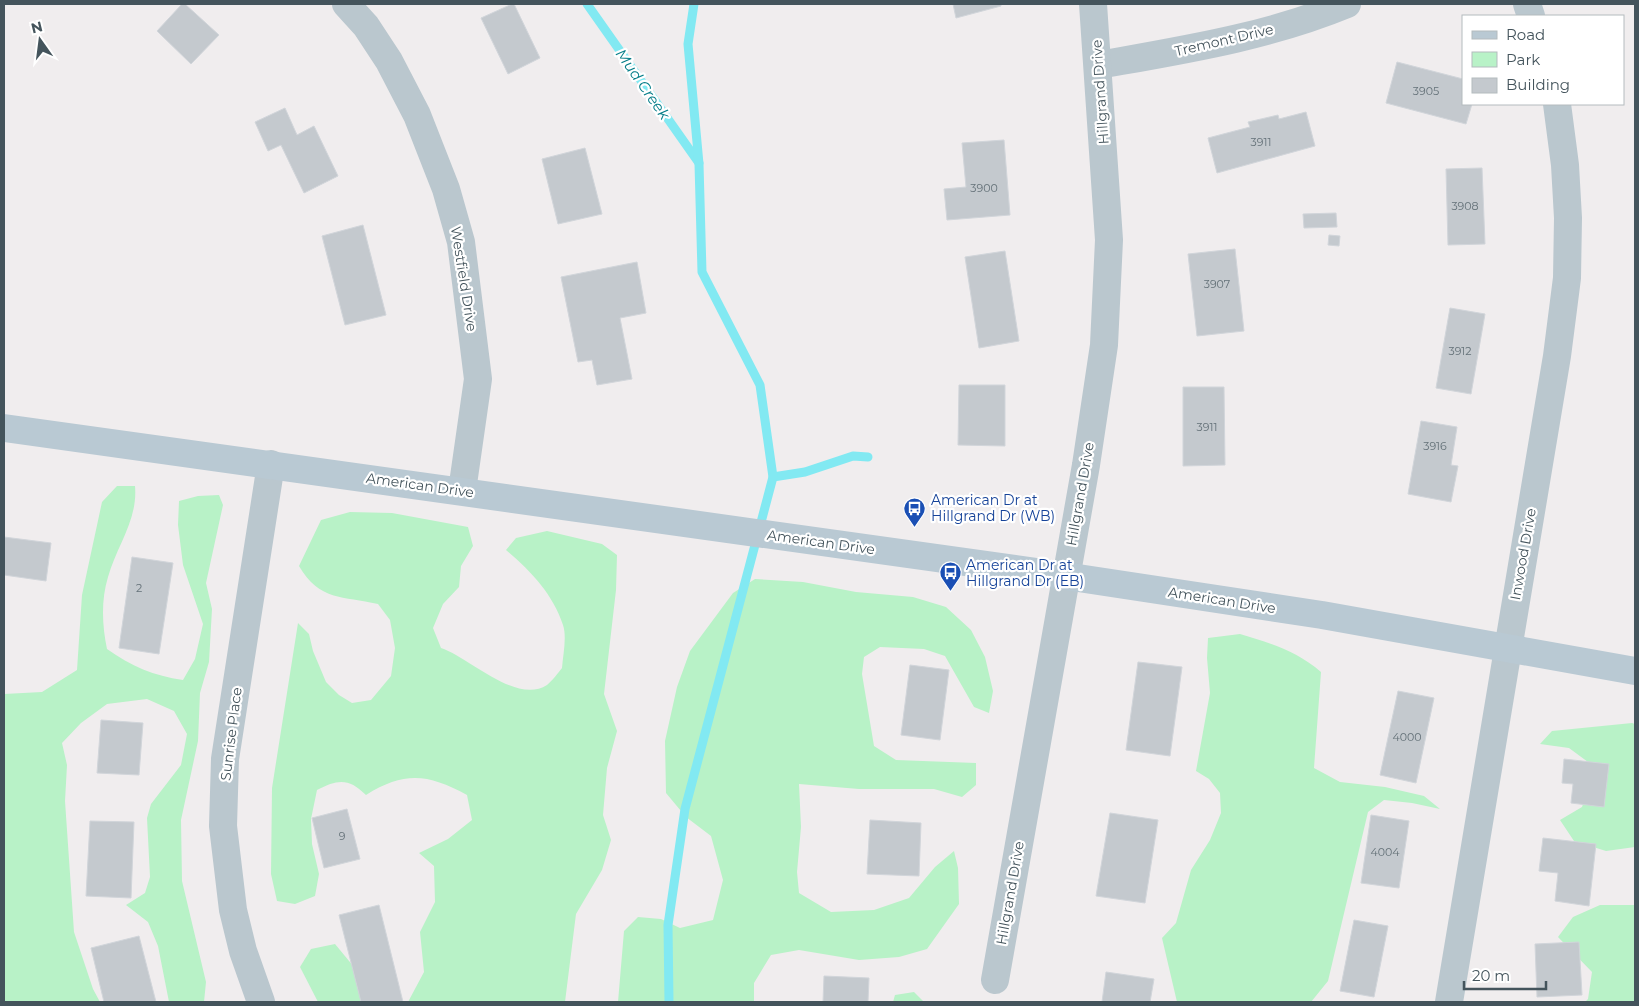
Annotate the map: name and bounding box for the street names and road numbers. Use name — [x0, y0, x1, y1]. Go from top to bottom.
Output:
street label: Tremont Drive — [1173, 20, 1275, 60]
street label: Hillgrand Drive — [1087, 39, 1113, 145]
street label: Westfield Drive — [447, 225, 481, 333]
street label: Hillgrand Drive — [1062, 441, 1098, 547]
street label: American Drive — [365, 469, 475, 501]
street label: Inwood Drive — [1506, 507, 1540, 601]
street label: American Drive — [766, 526, 876, 558]
street label: American Drive — [1167, 583, 1277, 617]
street label: Sunrise Place — [216, 686, 246, 782]
street label: Hillgrand Drive — [992, 840, 1028, 946]

